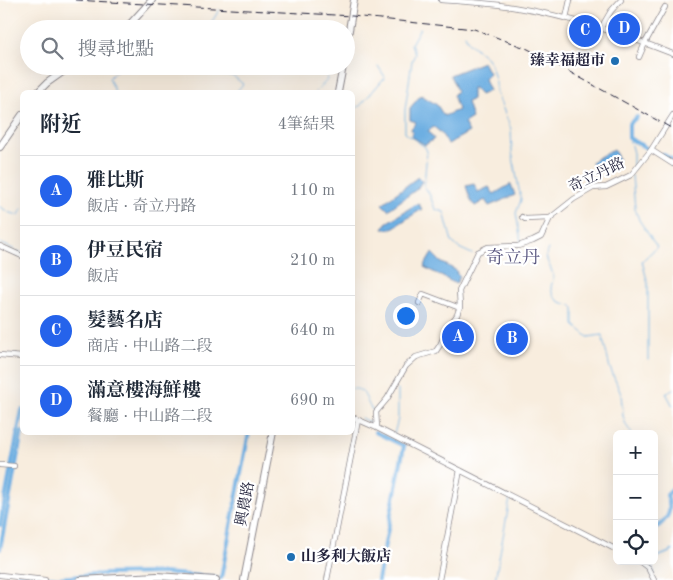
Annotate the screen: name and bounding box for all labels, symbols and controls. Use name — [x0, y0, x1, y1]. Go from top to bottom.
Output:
pin: D — [608, 10, 640, 48]
pin: C — [569, 12, 601, 50]
search box — [20, 20, 355, 75]
icon: search — [38, 34, 66, 62]
text: 搜尋地點 — [78, 41, 154, 60]
place label: 臻幸福超市 — [530, 51, 605, 69]
marker: 臻幸福超市 — [609, 55, 621, 67]
text: 附近 — [40, 115, 82, 136]
text: 4筆結果 — [278, 117, 335, 133]
street label: 奇立丹路 — [566, 154, 627, 196]
text: 雅比斯 — [87, 172, 144, 191]
text: A — [50, 183, 62, 199]
text: 110 m — [290, 183, 335, 199]
text: 飯店 · 奇立丹路 — [87, 199, 196, 215]
text: 伊豆民宿 — [87, 242, 163, 261]
district label: 奇立丹 — [486, 247, 540, 267]
text: B — [50, 253, 62, 269]
text: 210 m — [290, 253, 335, 269]
text: 飯店 — [87, 269, 119, 285]
your location — [393, 303, 419, 329]
text: 髮藝名店 — [87, 312, 163, 331]
pin: A — [442, 318, 474, 356]
pin: B — [496, 320, 528, 358]
text: C — [51, 323, 61, 339]
text: 640 m — [290, 323, 335, 339]
text: 商店 · 中山路二段 — [87, 339, 212, 355]
text: 滿意樓海鮮樓 — [87, 382, 201, 401]
text: D — [50, 393, 62, 409]
text: 690 m — [290, 393, 335, 409]
text: 餐廳 · 中山路二段 — [87, 409, 212, 425]
map controls — [613, 430, 658, 565]
button: + — [613, 430, 658, 475]
button: − — [613, 475, 658, 520]
street label: 興農路 — [232, 480, 258, 528]
button: locate — [613, 520, 658, 565]
place label: 山多利大飯店 — [301, 547, 391, 565]
marker: 山多利大飯店 — [285, 551, 297, 563]

